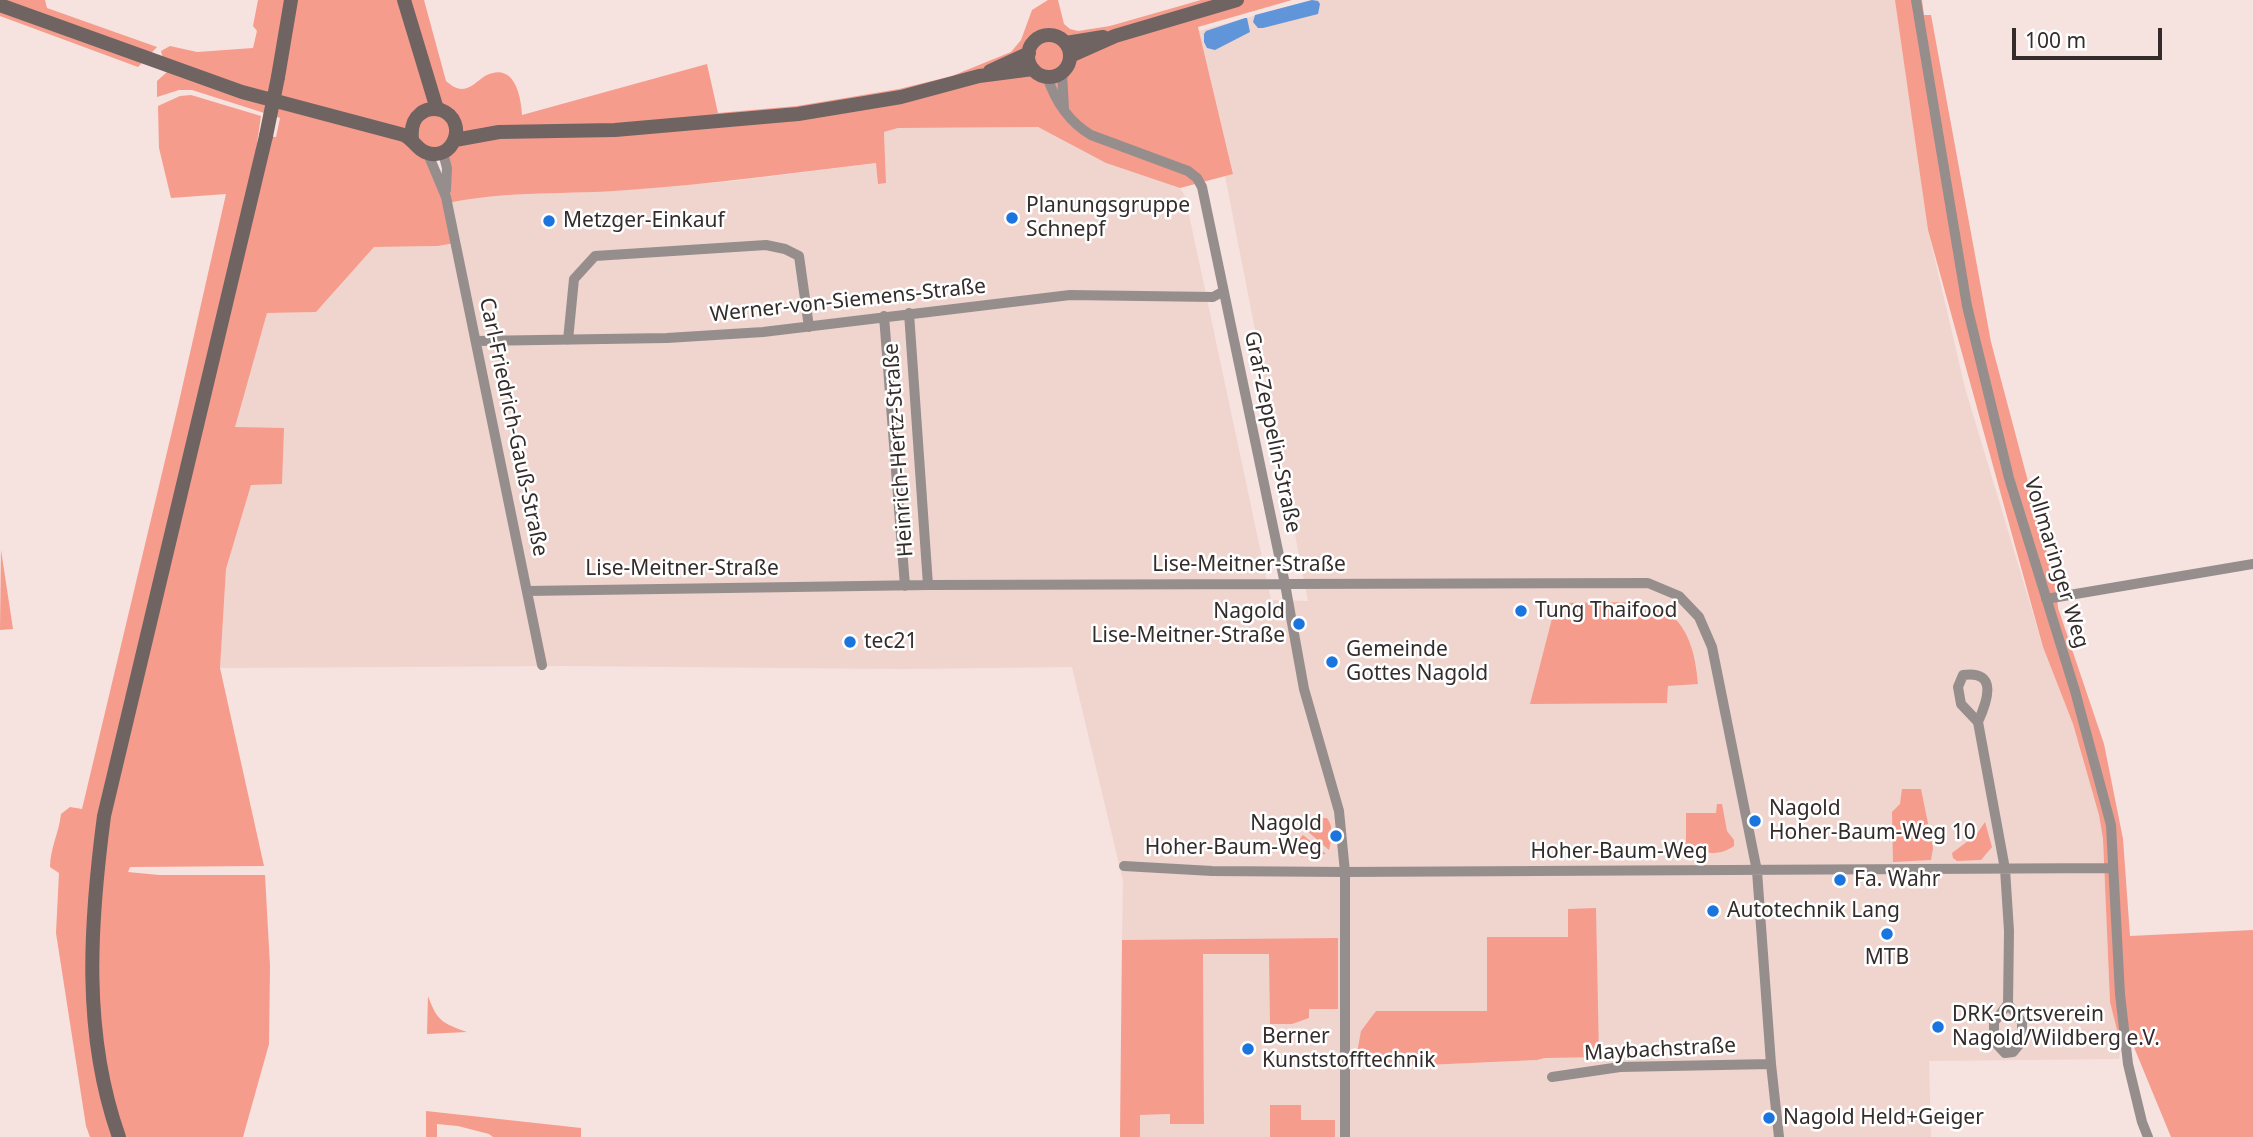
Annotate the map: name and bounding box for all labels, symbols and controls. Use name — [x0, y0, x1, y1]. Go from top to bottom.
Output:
scale bar — [2015, 14, 2166, 58]
text: 100 m — [2025, 26, 2086, 54]
place label: Planungsgruppe Schnepf — [1026, 193, 1190, 243]
place label: Metzger-Einkauf — [563, 208, 725, 234]
marker: Planungsgruppe Schnepf — [1004, 210, 1020, 226]
marker: Metzger-Einkauf — [541, 213, 557, 229]
street label: Werner-von-Siemens-Straße — [709, 274, 987, 328]
street label: Carl-Friedrich-Gauß-Straße — [473, 295, 553, 559]
street label: Graf-Zeppelin-Straße — [1238, 329, 1306, 535]
street label: Heinrich-Hertz-Straße — [879, 342, 919, 558]
street label: Vollmaringer Weg — [2018, 475, 2094, 651]
street label: Lise-Meitner-Straße — [1152, 552, 1346, 578]
street label: Lise-Meitner-Straße — [585, 556, 779, 582]
place label: Tung Thaifood — [1535, 598, 1677, 624]
place label: Nagold Lise-Meitner-Straße — [1092, 599, 1285, 649]
marker: Tung Thaifood — [1513, 603, 1529, 619]
marker: Nagold Lise-Meitner-Straße — [1291, 616, 1307, 632]
place label: tec21 — [864, 629, 918, 655]
marker: tec21 — [842, 634, 858, 650]
place label: Gemeinde Gottes Nagold — [1346, 637, 1488, 687]
marker: Gemeinde Gottes Nagold — [1324, 654, 1340, 670]
place label: Nagold Hoher-Baum-Weg 10 — [1769, 796, 1976, 846]
place label: Nagold Hoher-Baum-Weg — [1145, 811, 1322, 861]
marker: Nagold Hoher-Baum-Weg 10 — [1747, 813, 1763, 829]
marker: Nagold Hoher-Baum-Weg — [1328, 828, 1344, 844]
street label: Hoher-Baum-Weg — [1530, 839, 1708, 865]
place label: Fa. Wahr — [1854, 867, 1940, 893]
marker: Fa. Wahr — [1832, 872, 1848, 888]
place label: Autotechnik Lang — [1727, 898, 1900, 924]
marker: Autotechnik Lang — [1705, 903, 1721, 919]
marker: MTB — [1879, 926, 1895, 942]
place label: MTB — [1865, 945, 1909, 971]
place label: DRK-Ortsverein Nagold/Wildberg e.V. — [1952, 1002, 2160, 1052]
marker: DRK-Ortsverein Nagold/Wildberg e.V. — [1930, 1019, 1946, 1035]
place label: Berner Kunststofftechnik — [1262, 1024, 1435, 1074]
street label: Maybachstraße — [1583, 1033, 1737, 1067]
marker: Berner Kunststofftechnik — [1240, 1041, 1256, 1057]
place label: Nagold Held+Geiger — [1783, 1105, 1984, 1131]
marker: Nagold Held+Geiger — [1761, 1110, 1777, 1126]

